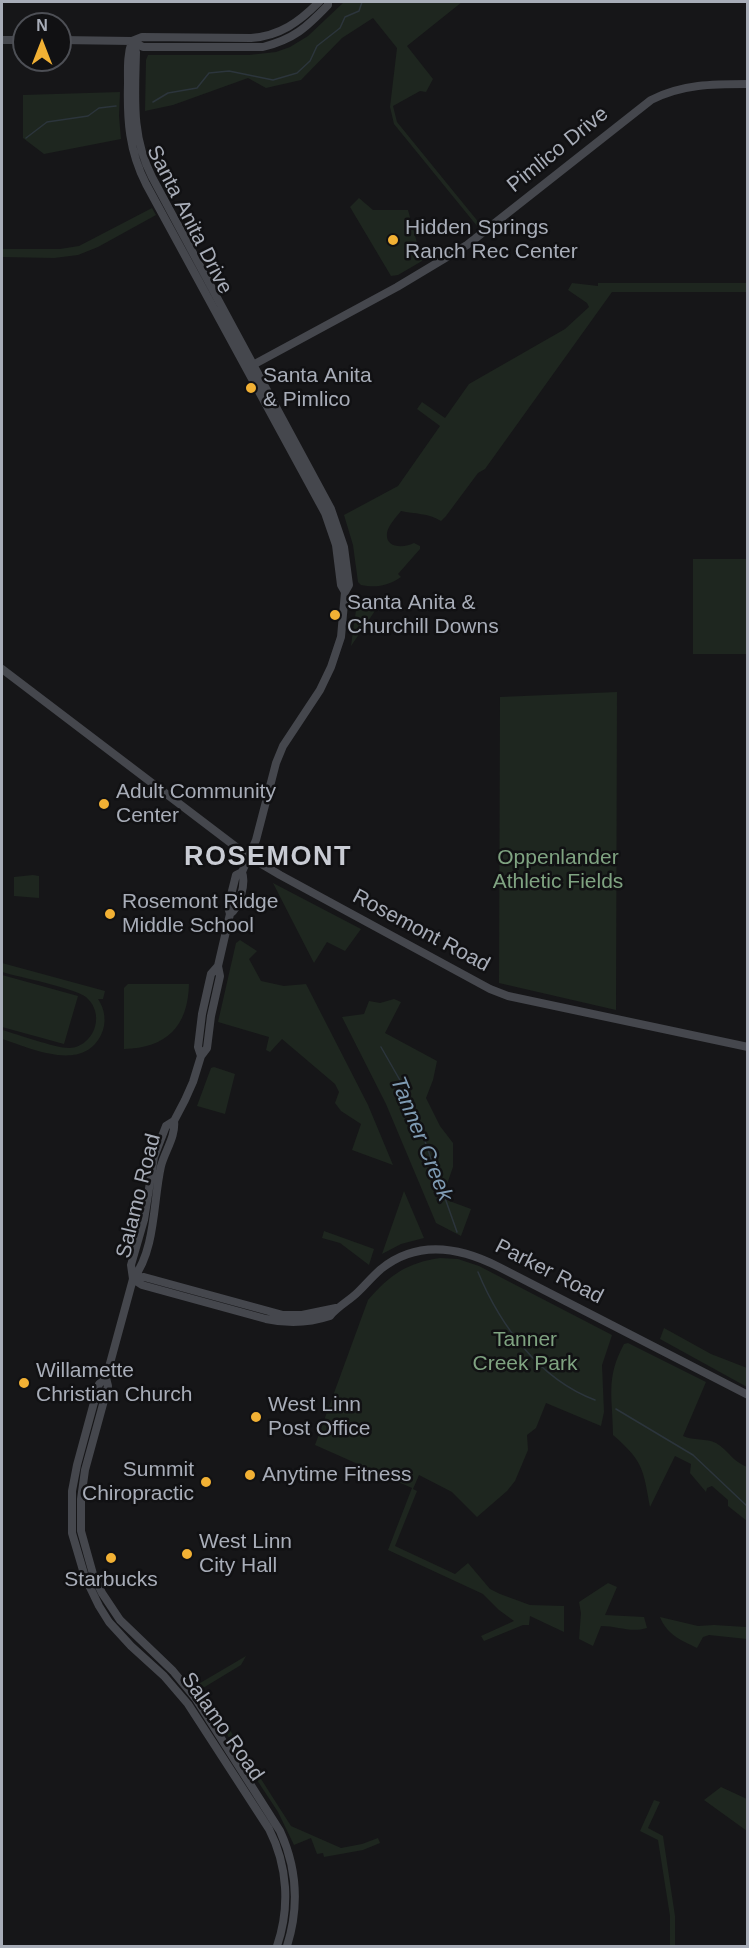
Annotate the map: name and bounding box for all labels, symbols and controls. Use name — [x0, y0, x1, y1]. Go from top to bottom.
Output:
north arrow — [12, 12, 72, 72]
text: N — [36, 17, 48, 34]
street label: Pimlico Drive — [502, 102, 614, 198]
street label: Santa Anita Drive — [141, 141, 237, 299]
place label: Hidden Springs Ranch Rec Center — [405, 215, 578, 265]
marker: Hidden Springs Ranch Rec Center — [386, 233, 400, 247]
place label: Santa Anita & Pimlico — [263, 363, 372, 413]
marker: Santa Anita & Pimlico — [244, 381, 258, 395]
place label: Santa Anita & Churchill Downs — [347, 590, 499, 640]
marker: Santa Anita & Churchill Downs — [328, 608, 342, 622]
place label: Adult Community Center — [116, 779, 276, 829]
marker: Adult Community Center — [97, 797, 111, 811]
district label: ROSEMONT — [184, 842, 352, 874]
park label: Oppenlander Athletic Fields — [493, 845, 623, 895]
street label: Rosemont Road — [348, 884, 494, 978]
place label: Rosemont Ridge Middle School — [122, 889, 278, 939]
marker: Rosemont Ridge Middle School — [103, 907, 117, 921]
water label: Tanner Creek — [384, 1073, 458, 1205]
street label: Salamo Road — [111, 1131, 167, 1261]
street label: Parker Road — [491, 1234, 607, 1310]
park label: Tanner Creek Park — [472, 1327, 578, 1377]
place label: Willamette Christian Church — [36, 1358, 192, 1408]
marker: Willamette Christian Church — [17, 1376, 31, 1390]
place label: West Linn Post Office — [268, 1392, 370, 1442]
marker: West Linn Post Office — [249, 1410, 263, 1424]
place label: Summit Chiropractic — [82, 1457, 194, 1507]
place label: Anytime Fitness — [262, 1462, 411, 1488]
marker: Anytime Fitness — [243, 1468, 257, 1482]
marker: Summit Chiropractic — [199, 1475, 213, 1489]
place label: West Linn City Hall — [199, 1529, 292, 1579]
marker: West Linn City Hall — [180, 1547, 194, 1561]
marker: Starbucks — [104, 1551, 118, 1565]
place label: Starbucks — [64, 1567, 158, 1593]
street label: Salamo Road — [175, 1668, 269, 1786]

